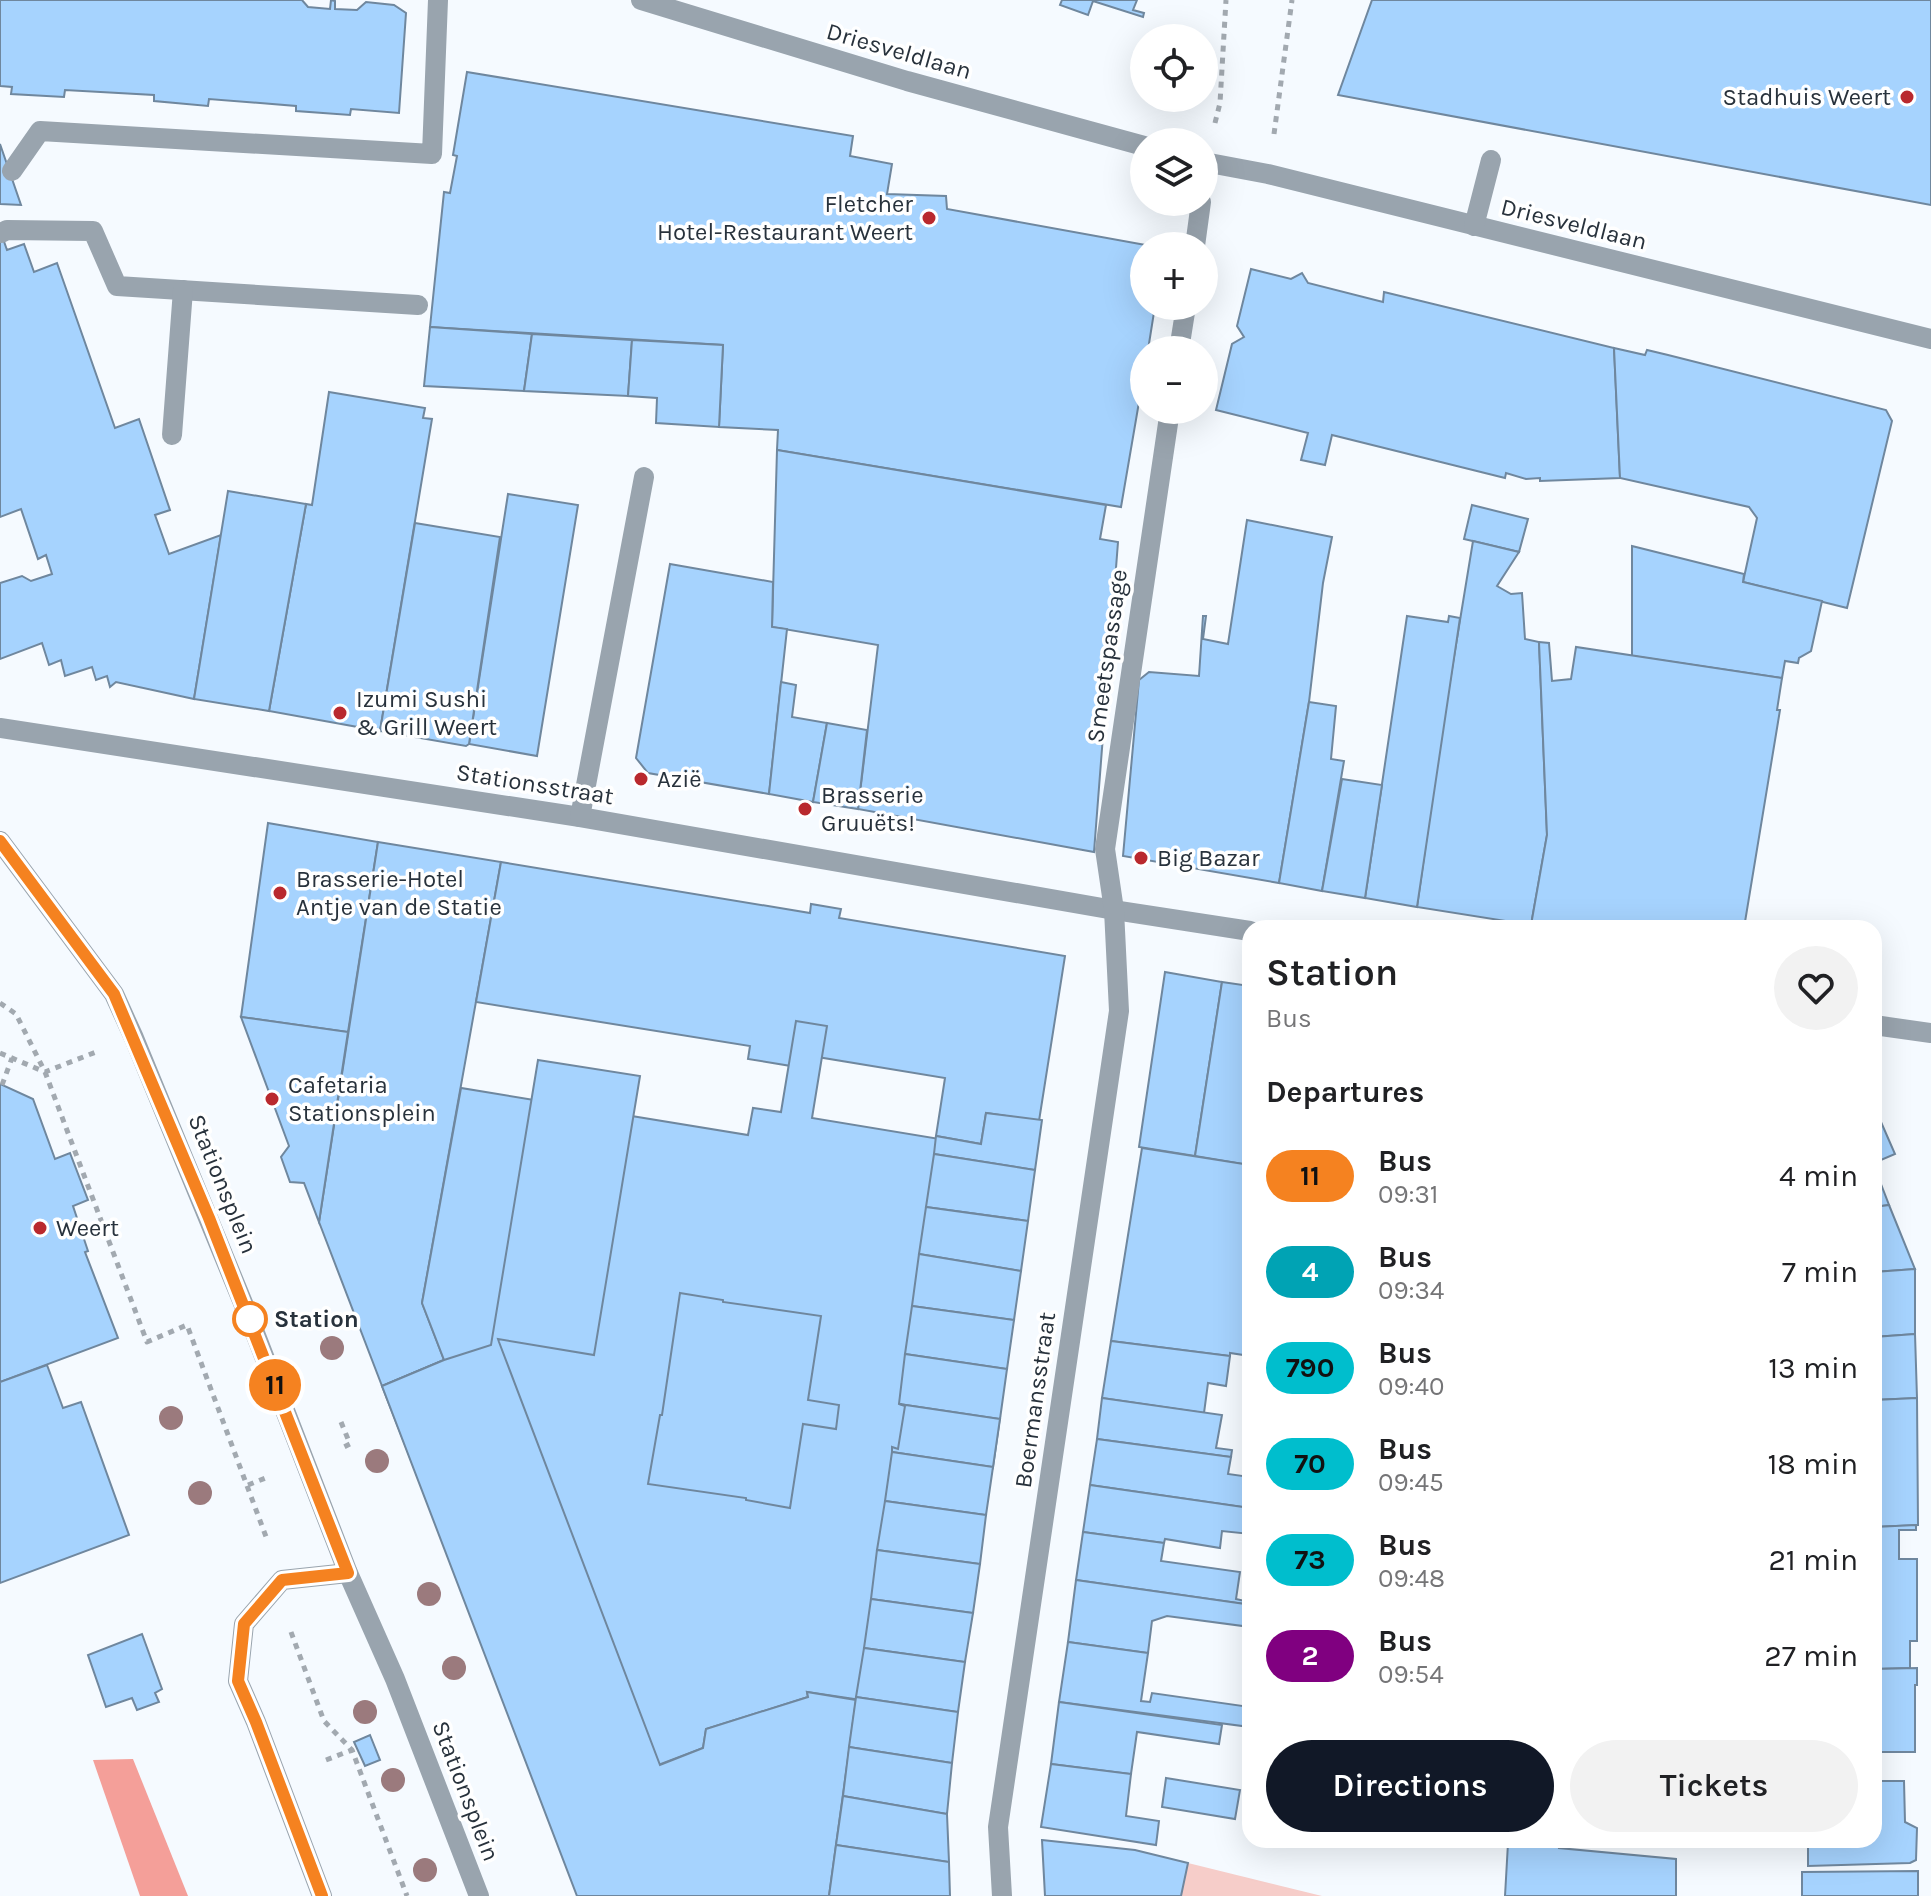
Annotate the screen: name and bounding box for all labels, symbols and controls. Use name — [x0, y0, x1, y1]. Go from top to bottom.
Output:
street label: Driesveldlaan — [823, 17, 975, 85]
map controls — [1130, 24, 1218, 424]
button: locate — [1130, 24, 1218, 112]
place label: Stadhuis Weert — [1723, 83, 1891, 111]
marker: Stadhuis Weert — [1898, 88, 1916, 106]
button: layers — [1130, 128, 1218, 216]
place label: Fletcher Hotel-Restaurant Weert — [657, 190, 913, 246]
street label: Driesveldlaan — [1498, 192, 1650, 256]
marker: Fletcher Hotel-Restaurant Weert — [920, 209, 938, 227]
button: + — [1130, 232, 1218, 320]
button: − — [1130, 336, 1218, 424]
street label: Smeetspassage — [1081, 568, 1133, 744]
place label: Izumi Sushi & Grill Weert — [356, 685, 497, 741]
marker: Izumi Sushi & Grill Weert — [331, 704, 349, 722]
street label: Stationsstraat — [454, 758, 616, 810]
place label: Azië — [657, 765, 702, 793]
marker: Azië — [632, 770, 650, 788]
place label: Brasserie Gruuëts! — [821, 781, 924, 837]
marker: Brasserie Gruuëts! — [796, 800, 814, 818]
place label: Big Bazar — [1157, 844, 1260, 872]
marker: Big Bazar — [1132, 849, 1150, 867]
place label: Brasserie-Hotel Antje van de Statie — [296, 865, 502, 921]
marker: Brasserie-Hotel Antje van de Statie — [271, 884, 289, 902]
button: heart — [1774, 946, 1858, 1030]
text: Station — [1266, 950, 1398, 995]
text: Bus — [1266, 1003, 1312, 1034]
place label: Cafetaria Stationsplein — [288, 1071, 436, 1127]
text: Departures — [1266, 1074, 1424, 1110]
marker: Cafetaria Stationsplein — [263, 1090, 281, 1108]
street label: Stationsplein — [182, 1110, 264, 1258]
text: Bus — [1378, 1143, 1432, 1179]
text: 4 min — [1779, 1158, 1858, 1194]
text: 11 — [1300, 1159, 1320, 1192]
text: 09:31 — [1378, 1179, 1438, 1210]
place label: Weert — [56, 1214, 119, 1242]
marker: Weert — [31, 1219, 49, 1237]
text: Bus — [1378, 1239, 1432, 1275]
text: 7 min — [1782, 1254, 1858, 1290]
text: 4 — [1302, 1255, 1318, 1288]
text: 09:34 — [1378, 1275, 1444, 1306]
marker: Station — [233, 1302, 267, 1336]
place label: Station — [274, 1305, 359, 1333]
street label: Boermansstraat — [1009, 1310, 1061, 1490]
text: Bus — [1378, 1335, 1432, 1371]
text: 13 min — [1768, 1350, 1858, 1386]
text: 790 — [1286, 1351, 1334, 1384]
line badge: 11 — [239, 1359, 311, 1411]
text: 11 — [265, 1368, 285, 1401]
text: 09:40 — [1378, 1371, 1444, 1402]
text: Bus — [1378, 1431, 1432, 1467]
text: 18 min — [1767, 1446, 1858, 1482]
text: 70 — [1294, 1447, 1326, 1480]
text: 09:45 — [1378, 1467, 1444, 1498]
text: Bus — [1378, 1527, 1432, 1563]
text: 21 min — [1768, 1542, 1858, 1578]
text: 73 — [1294, 1543, 1326, 1576]
text: 09:48 — [1378, 1563, 1445, 1594]
text: Bus — [1378, 1623, 1432, 1659]
text: 27 min — [1764, 1638, 1858, 1674]
text: 2 — [1302, 1639, 1318, 1672]
text: 09:54 — [1378, 1659, 1444, 1690]
street label: Stationsplein — [426, 1717, 506, 1865]
button: Directions — [1266, 1740, 1554, 1832]
button: Tickets — [1570, 1740, 1858, 1832]

